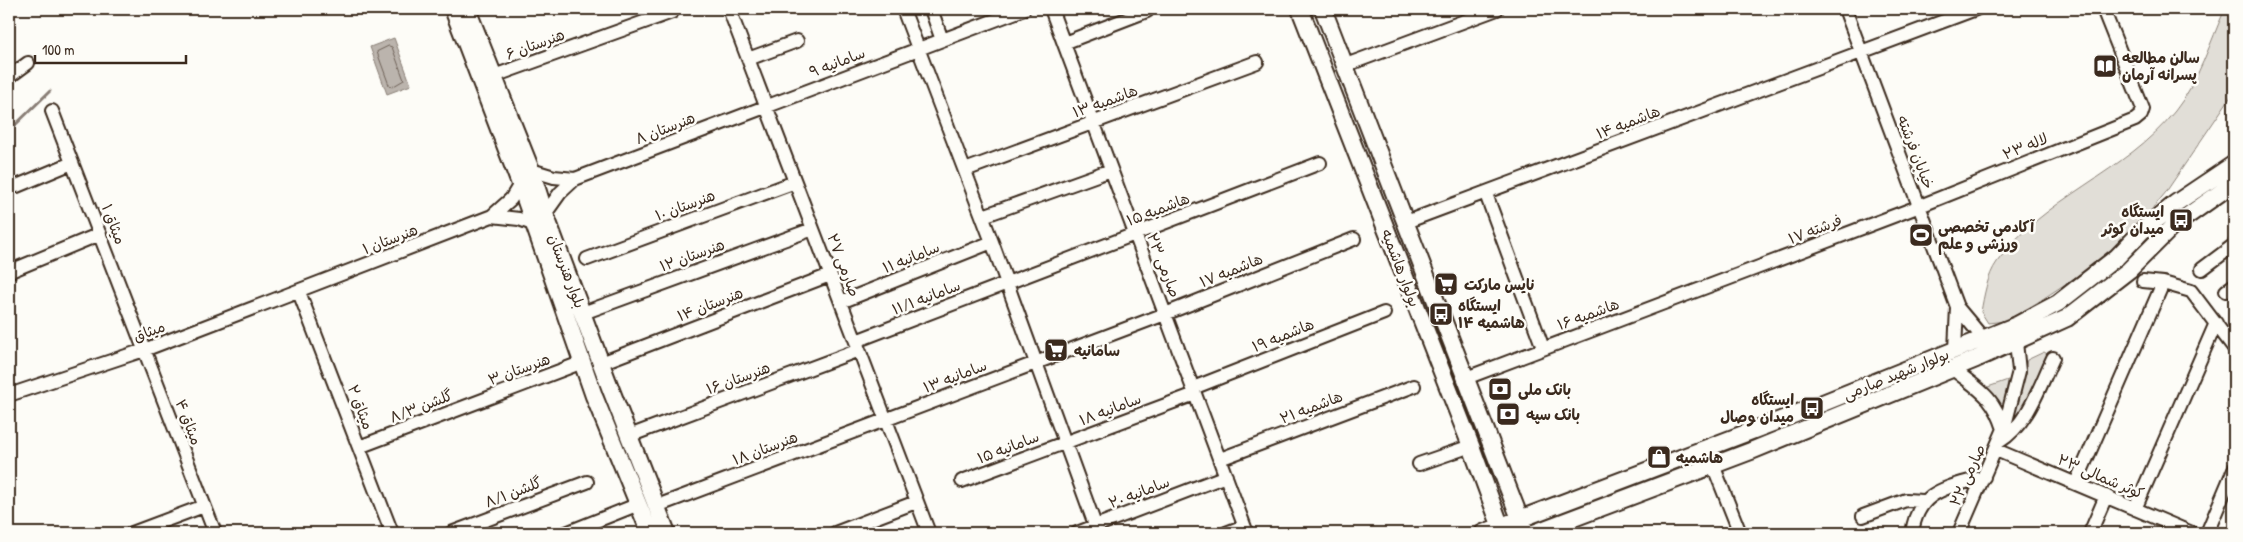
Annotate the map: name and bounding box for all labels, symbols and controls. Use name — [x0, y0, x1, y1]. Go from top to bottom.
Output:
street label: هنرستان ۶ — [503, 24, 567, 64]
scale bar — [35, 32, 186, 64]
text: 100 m — [42, 39, 75, 60]
street label: سامانیه ۹ — [806, 42, 868, 82]
place label: سالن مطالعه پسرانه آرمان — [2122, 47, 2200, 85]
library icon: سالن مطالعه پسرانه آرمان — [2092, 53, 2118, 79]
street label: هاشمیه ۱۳ — [1069, 80, 1141, 122]
street label: هاشمیه ۱۴ — [1593, 100, 1663, 144]
street label: هنرستان ۸ — [632, 107, 698, 149]
street label: خیابان فرشته — [1892, 112, 1940, 192]
street label: لاله ۲۳ — [1999, 127, 2051, 165]
street label: هنرستان ۱۰ — [652, 184, 718, 226]
street label: هاشمیه ۱۵ — [1123, 187, 1193, 231]
street label: میثاق ۱ — [97, 201, 131, 247]
place label: ایستگاه میدان کوثر — [2100, 201, 2164, 239]
bus stop icon: ایستگاه میدان کوثر — [2168, 207, 2194, 233]
street label: فرشته ۱۷ — [1785, 209, 1845, 249]
place label: آکادمی تخصصی ورزشی و علم — [1938, 216, 2035, 255]
street label: هنرستان ۱ — [359, 219, 421, 259]
sports icon: آکادمی تخصصی ورزشی و علم — [1908, 222, 1934, 248]
street label: بولوار هاشمیه — [1377, 226, 1425, 310]
street label: صارمی ۲۷ — [822, 230, 866, 300]
street label: صارمی ۲۳ — [1142, 230, 1186, 300]
street label: بلوار هنرستان — [543, 231, 591, 311]
street label: هنرستان ۱۲ — [656, 234, 728, 276]
street label: سامانیه ۱۱ — [879, 236, 943, 278]
street label: هاشمیه ۱۷ — [1196, 248, 1266, 292]
supermarket icon: نایس مارکت — [1433, 271, 1459, 297]
street label: سامانیه ۱۱/۱ — [889, 274, 963, 320]
place label: نایس مارکت — [1464, 274, 1534, 295]
street label: هنرستان ۱۴ — [674, 282, 746, 326]
street label: هاشمیه ۱۶ — [1554, 293, 1622, 335]
place label: ایستگاه هاشمیه ۱۴ — [1458, 295, 1525, 333]
bus stop icon: ایستگاه هاشمیه ۱۴ — [1428, 301, 1454, 327]
street label: هاشمیه ۱۹ — [1249, 313, 1317, 357]
street label: میثاق — [130, 316, 168, 346]
supermarket icon: سامانیه — [1043, 337, 1069, 363]
place label: سامانیه — [1074, 340, 1120, 361]
street label: بولوار شهید صارمی — [1840, 343, 1952, 405]
street label: هنرستان ۳ — [485, 348, 553, 390]
street label: سامانیه ۱۳ — [920, 354, 990, 398]
street label: هنرستان ۱۶ — [703, 357, 773, 399]
bank icon: بانک ملی — [1487, 376, 1513, 402]
place label: بانک ملی — [1518, 379, 1571, 400]
street label: میثاق ۲ — [343, 382, 379, 432]
street label: گلشن ۸/۳ — [386, 384, 456, 428]
street label: هاشمیه ۲۱ — [1276, 385, 1346, 429]
street label: سامانیه ۱۸ — [1076, 388, 1144, 430]
place label: ایستگاه میدان وصال — [1720, 389, 1794, 427]
bus stop icon: ایستگاه میدان وصال — [1799, 395, 1825, 421]
street label: میثاق ۴ — [171, 396, 207, 448]
bank icon: بانک سپه — [1495, 401, 1521, 427]
place label: بانک سپه — [1526, 404, 1580, 425]
street label: هنرستان ۱۸ — [729, 426, 801, 470]
street label: سامانیه ۱۵ — [974, 426, 1042, 468]
street label: صارمی ۲۲ — [1944, 441, 1990, 509]
shop icon: هاشمیه — [1646, 444, 1672, 470]
place label: هاشمیه — [1676, 447, 1723, 468]
street label: کوثر شمالی ۲۳ — [2055, 448, 2147, 504]
street label: سامانیه ۲۰ — [1105, 471, 1173, 513]
street label: گلشن ۸/۱ — [482, 472, 544, 512]

